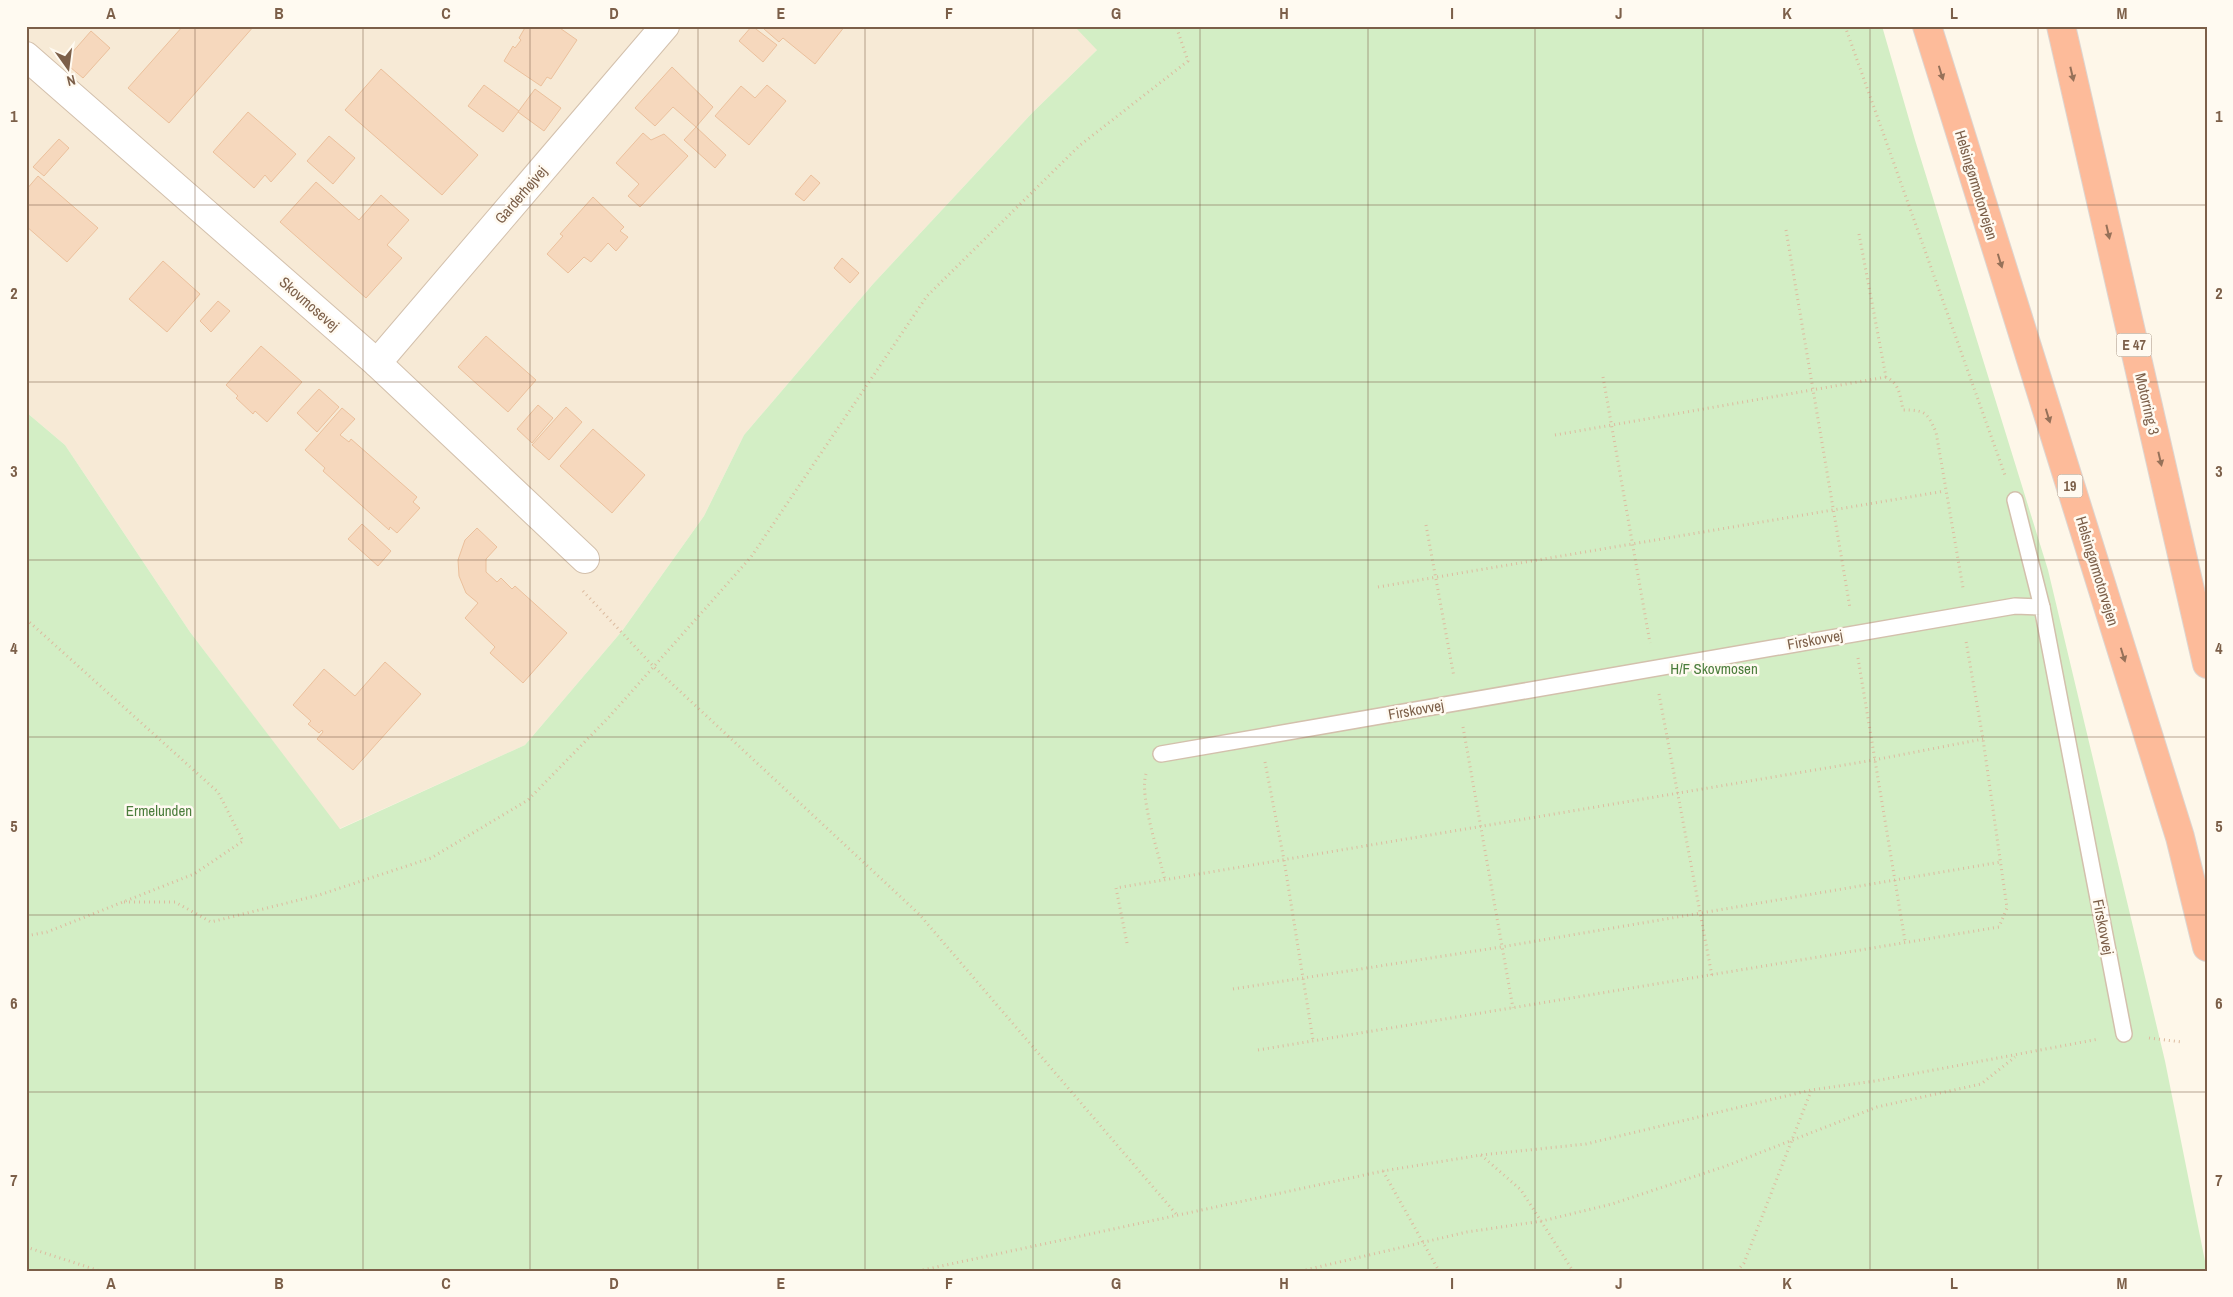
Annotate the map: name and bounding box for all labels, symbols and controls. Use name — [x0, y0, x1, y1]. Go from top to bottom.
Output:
text: A — [106, 2, 116, 24]
text: B — [274, 2, 284, 24]
text: C — [441, 2, 451, 24]
text: D — [609, 2, 619, 24]
text: E — [777, 2, 786, 24]
text: F — [945, 2, 953, 24]
text: G — [1111, 2, 1121, 24]
text: H — [1279, 2, 1289, 24]
text: I — [1450, 2, 1454, 24]
text: J — [1615, 2, 1623, 24]
text: K — [1782, 2, 1792, 24]
text: L — [1950, 2, 1958, 24]
text: M — [2117, 2, 2128, 24]
north arrow — [42, 42, 92, 92]
one-way arrow — [1938, 65, 1945, 80]
one-way arrow — [2068, 66, 2076, 81]
text: N — [65, 71, 77, 90]
text: 1 — [10, 105, 18, 127]
text: 1 — [2215, 105, 2223, 127]
street label: Helsingørmotorvejen — [1950, 128, 2003, 242]
street label: Garderhøjvej — [490, 161, 552, 228]
one-way arrow — [2104, 225, 2112, 240]
one-way arrow — [1996, 254, 2004, 269]
street label: Skovmosevej — [275, 272, 344, 336]
text: 2 — [10, 282, 18, 304]
text: 2 — [2215, 282, 2223, 304]
road number: E 47 — [2116, 334, 2152, 356]
street label: Motorring 3 — [2130, 371, 2165, 437]
one-way arrow — [2045, 409, 2053, 424]
one-way arrow — [2156, 451, 2164, 466]
text: 3 — [10, 460, 18, 482]
text: 3 — [2215, 460, 2223, 482]
road number: 19 — [2058, 474, 2082, 498]
street label: Helsingørmotorvejen — [2071, 514, 2124, 628]
street label: Firskovvej — [1785, 624, 1844, 655]
text: 4 — [10, 637, 18, 659]
text: 4 — [2215, 637, 2223, 659]
one-way arrow — [2119, 648, 2127, 663]
park label: H/F Skovmosen — [1670, 658, 1758, 679]
street label: Firskovvej — [1386, 694, 1445, 725]
park label: Ermelunden — [126, 800, 192, 821]
text: 5 — [10, 815, 18, 837]
text: 5 — [2215, 815, 2223, 837]
street label: Firskovvej — [2088, 897, 2119, 956]
text: 6 — [10, 992, 18, 1014]
text: 6 — [2215, 992, 2223, 1014]
text: 7 — [10, 1169, 18, 1191]
text: 7 — [2215, 1169, 2223, 1191]
text: A — [106, 1272, 116, 1294]
text: B — [274, 1272, 284, 1294]
text: C — [441, 1272, 451, 1294]
text: D — [609, 1272, 619, 1294]
text: E — [777, 1272, 786, 1294]
text: F — [945, 1272, 953, 1294]
text: G — [1111, 1272, 1121, 1294]
text: H — [1279, 1272, 1289, 1294]
text: I — [1450, 1272, 1454, 1294]
text: J — [1615, 1272, 1623, 1294]
text: K — [1782, 1272, 1792, 1294]
text: L — [1950, 1272, 1958, 1294]
text: M — [2117, 1272, 2128, 1294]

